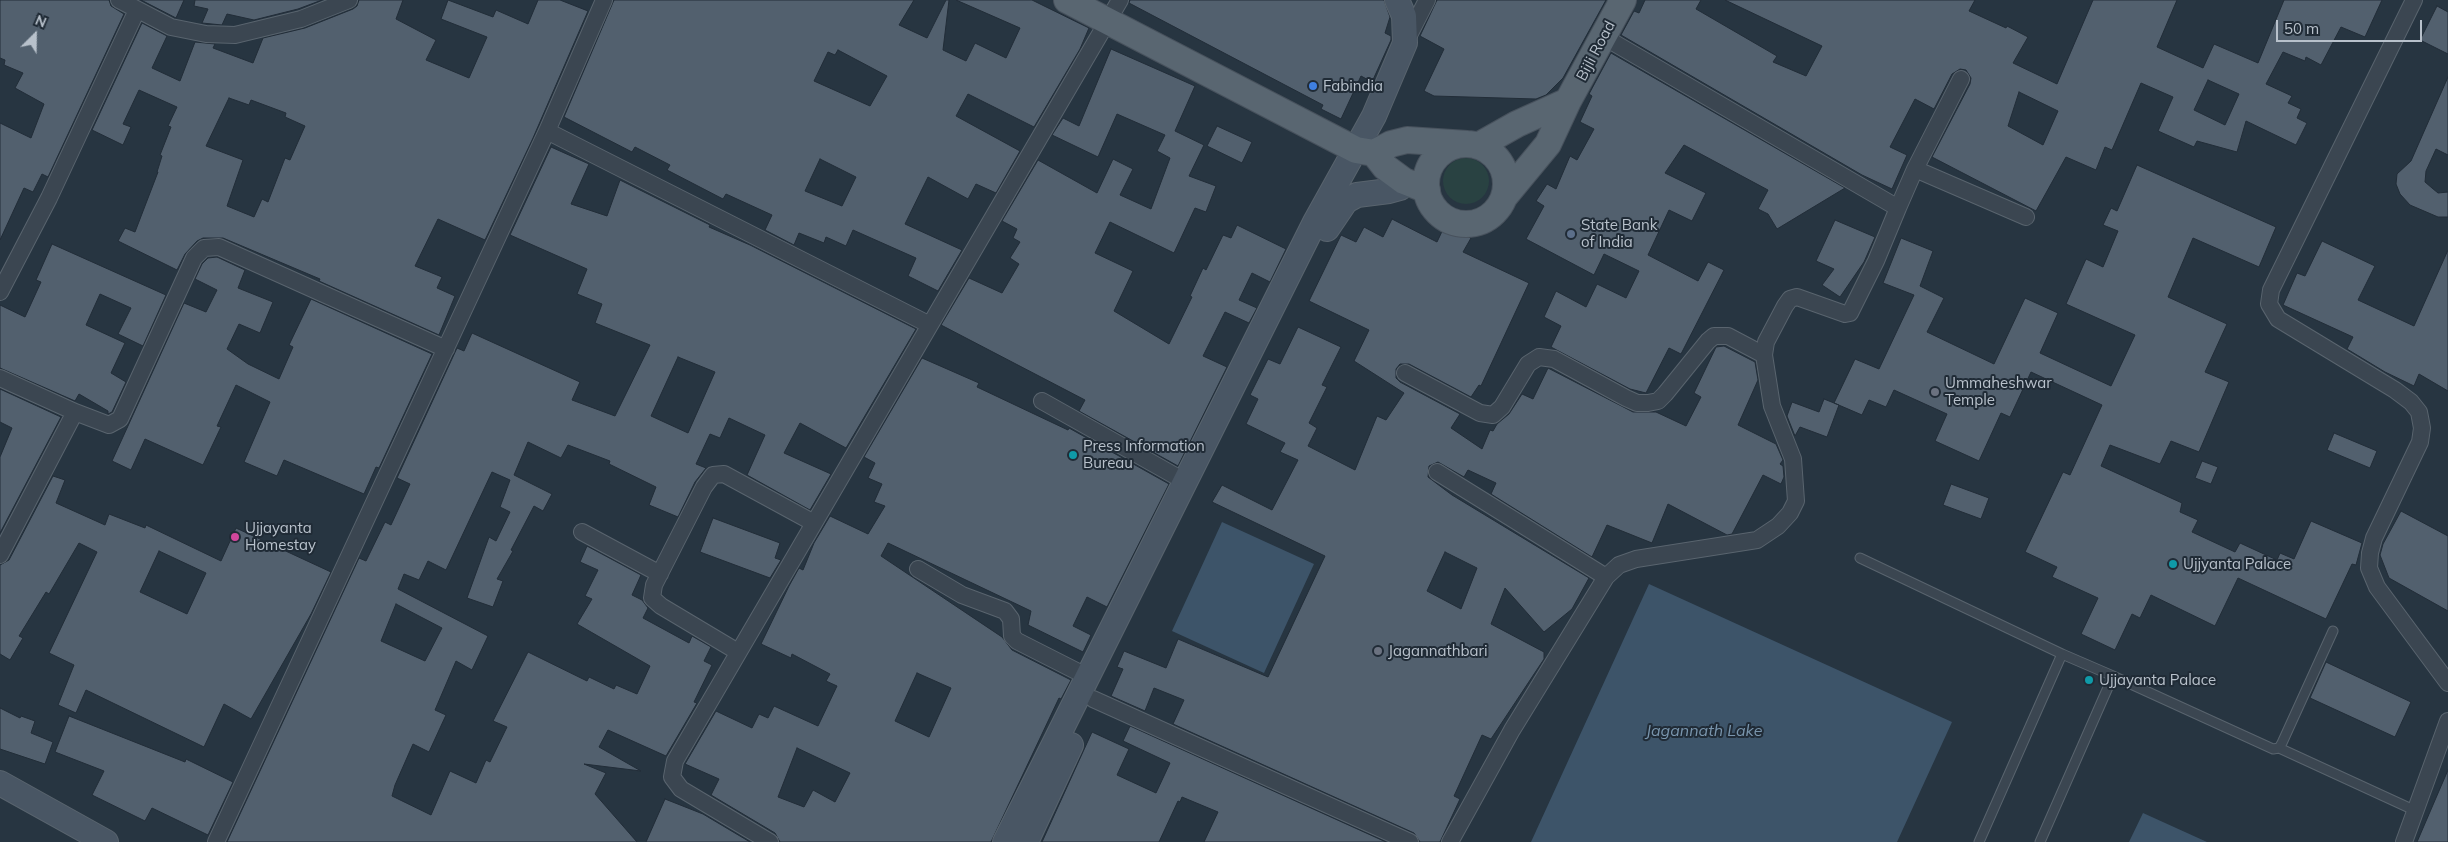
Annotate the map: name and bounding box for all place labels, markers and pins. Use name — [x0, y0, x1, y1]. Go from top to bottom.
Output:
place label: Fabindia — [1323, 77, 1383, 95]
marker: Fabindia — [1307, 80, 1319, 92]
place label: State Bank of India — [1581, 216, 1658, 251]
marker: State Bank of India — [1565, 228, 1577, 240]
place label: Ummaheshwar Temple — [1945, 374, 2052, 409]
marker: Ummaheshwar Temple — [1929, 386, 1941, 398]
place label: Press Information Bureau — [1083, 437, 1205, 472]
marker: Press Information Bureau — [1067, 449, 1079, 461]
place label: Ujjayanta Homestay — [245, 519, 316, 554]
marker: Ujjayanta Homestay — [229, 531, 241, 543]
place label: Ujjyanta Palace — [2183, 555, 2291, 573]
marker: Ujjyanta Palace — [2167, 558, 2179, 570]
place label: Jagannathbari — [1388, 642, 1488, 660]
marker: Jagannathbari — [1372, 645, 1384, 657]
place label: Ujjayanta Palace — [2099, 671, 2216, 689]
marker: Ujjayanta Palace — [2083, 674, 2095, 686]

